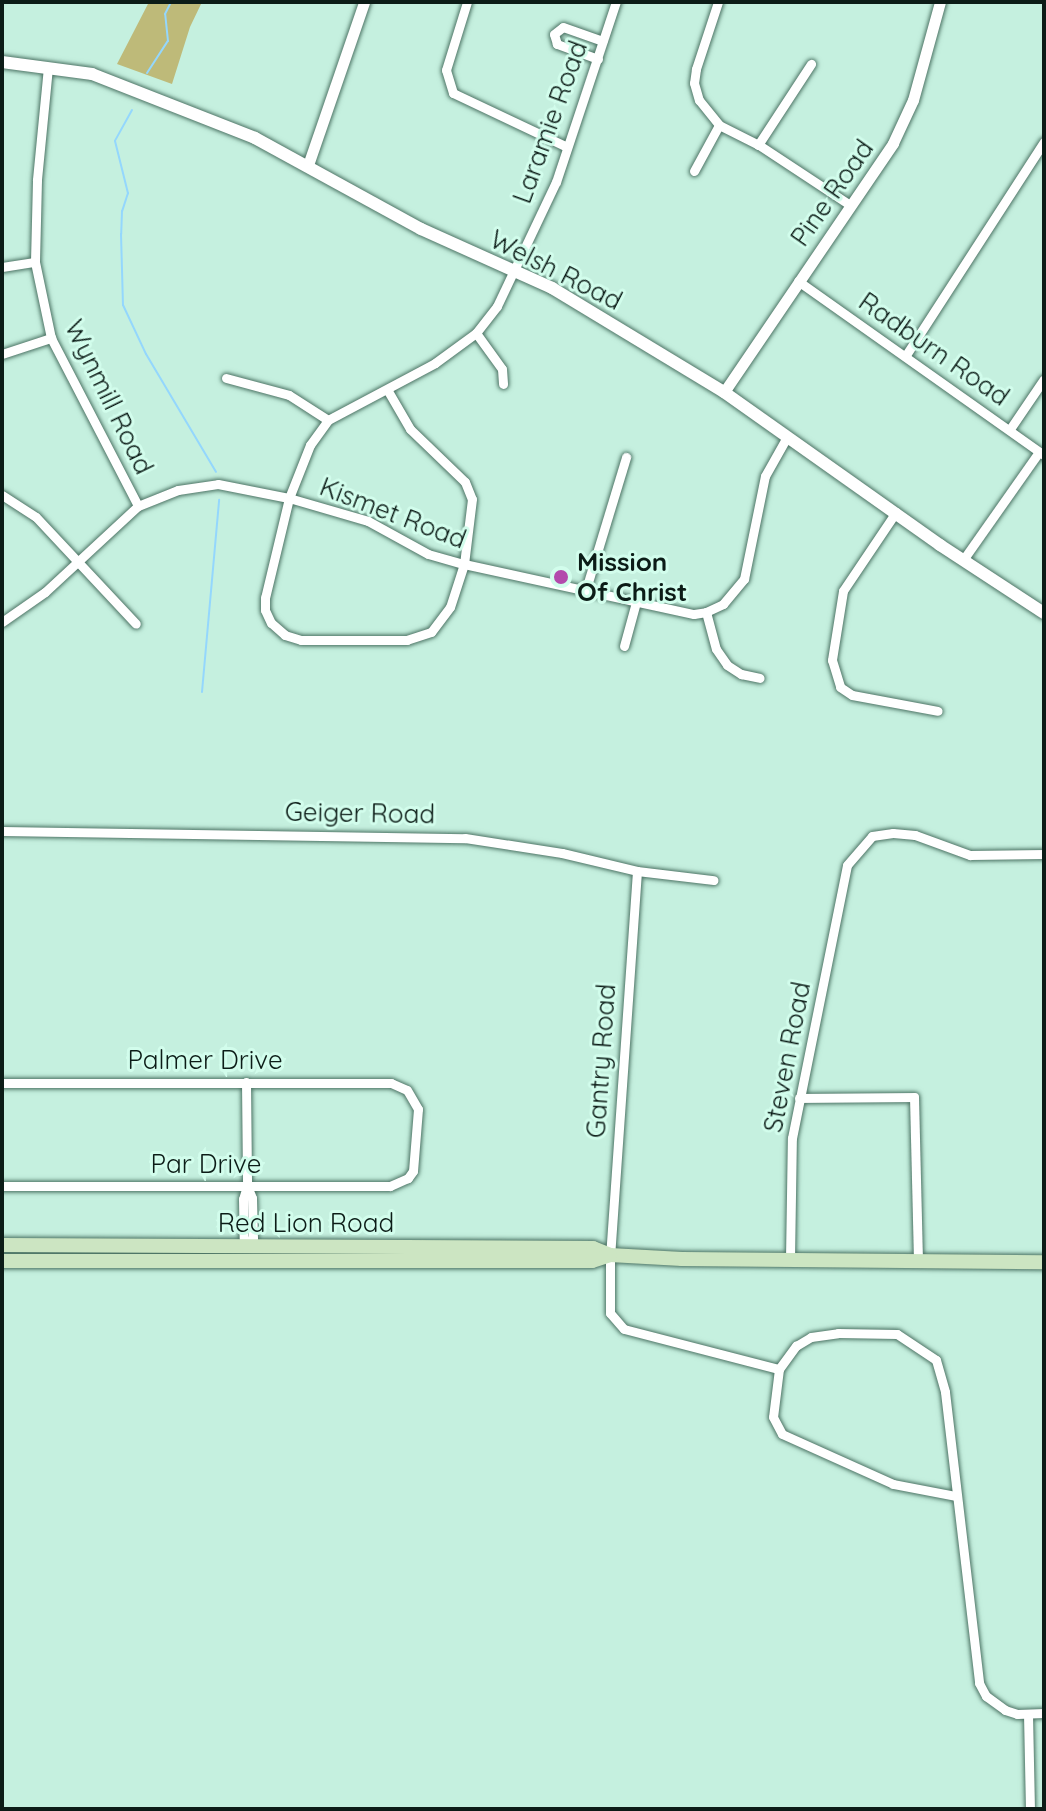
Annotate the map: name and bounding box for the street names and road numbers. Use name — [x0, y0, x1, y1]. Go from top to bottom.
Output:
street label: Laramie Road — [506, 37, 594, 207]
street label: Pine Road — [784, 134, 880, 252]
street label: Welsh Road — [485, 223, 627, 317]
street label: Radburn Road — [853, 286, 1015, 412]
street label: Wynmill Road — [58, 315, 160, 479]
street label: Kismet Road — [315, 471, 471, 555]
street label: Geiger Road — [285, 796, 435, 830]
street label: Steven Road — [757, 979, 817, 1135]
street label: Gantry Road — [580, 983, 622, 1139]
street label: Palmer Drive — [127, 1044, 283, 1076]
street label: Par Drive — [151, 1148, 261, 1180]
street label: Red Lion Road — [218, 1207, 394, 1239]

